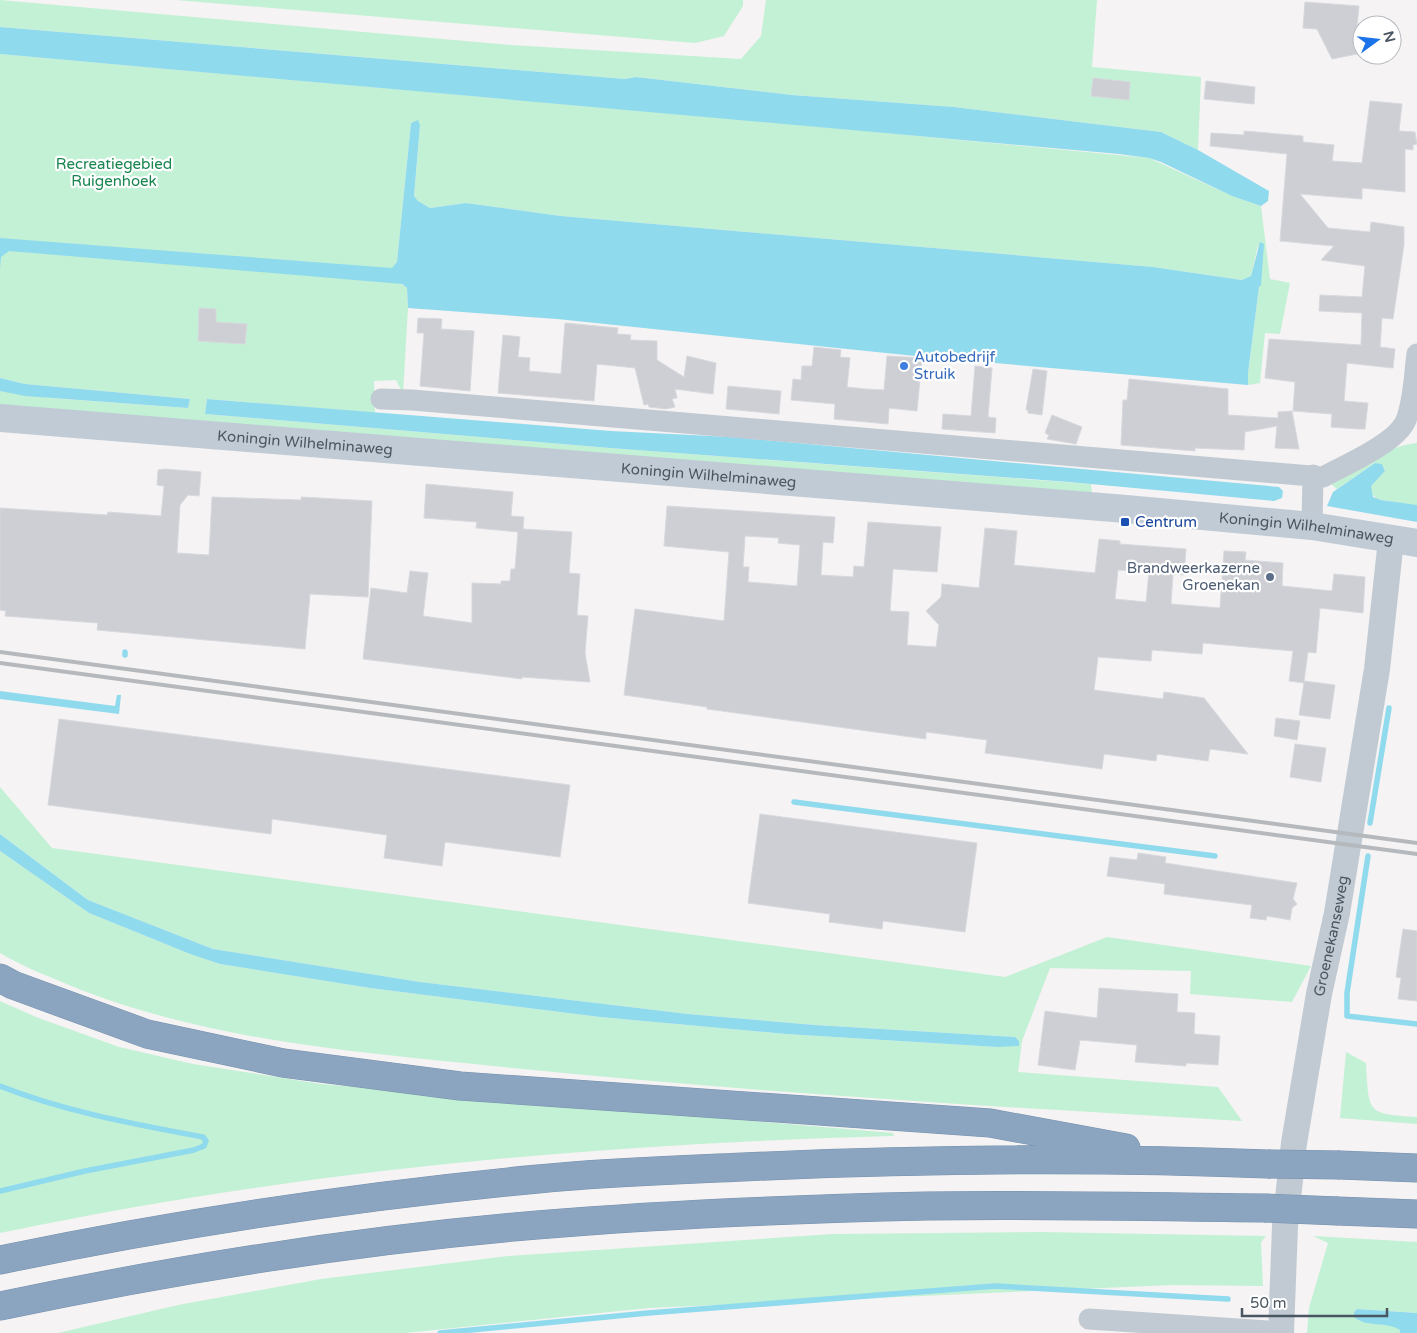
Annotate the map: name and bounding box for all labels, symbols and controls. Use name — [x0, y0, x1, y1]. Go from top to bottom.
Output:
north arrow — [1352, 15, 1402, 65]
text: N — [1379, 29, 1399, 44]
park label: Recreatiegebied Ruigenhoek — [56, 155, 172, 190]
place label: Autobedrijf Struik — [914, 348, 996, 383]
marker: Autobedrijf Struik — [898, 360, 910, 372]
street label: Koningin Wilhelminaweg — [217, 427, 393, 459]
street label: Koningin Wilhelminaweg — [620, 459, 797, 491]
street label: Koningin Wilhelminaweg — [1218, 509, 1395, 548]
place label: Centrum — [1135, 513, 1197, 531]
marker: Centrum — [1119, 516, 1131, 528]
place label: Brandweerkazerne Groenekan — [1127, 559, 1260, 594]
marker: Brandweerkazerne Groenekan — [1264, 571, 1276, 583]
street label: Groenekanseweg — [1310, 874, 1352, 998]
scale bar — [1242, 1286, 1387, 1318]
text: 50 m — [1250, 1294, 1287, 1312]

